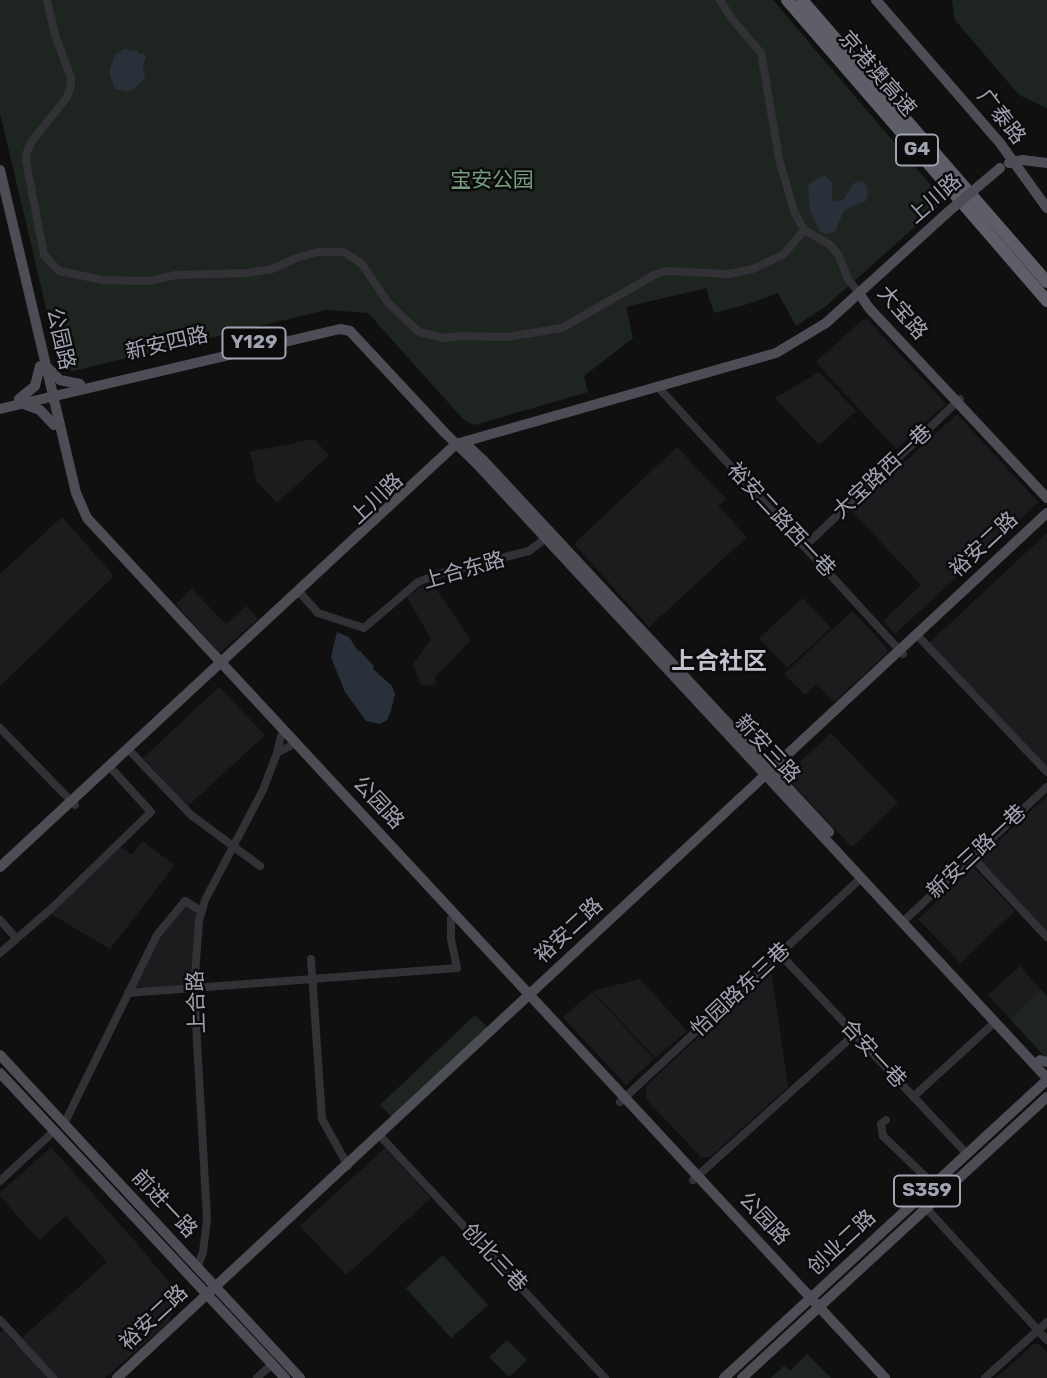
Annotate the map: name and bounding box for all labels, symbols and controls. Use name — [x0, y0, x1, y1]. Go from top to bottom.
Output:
street label: 京港澳高速 — [833, 26, 921, 122]
street label: 广泰路 — [972, 84, 1030, 150]
road number: G4 — [896, 134, 938, 166]
park label: 宝安公园 — [450, 168, 534, 194]
street label: 上川路 — [903, 169, 967, 229]
street label: 大宝路 — [872, 281, 932, 345]
street label: 公园路 — [41, 305, 79, 373]
street label: 新安四路 — [123, 322, 211, 366]
road number: Y129 — [222, 328, 286, 358]
street label: 大宝路西一巷 — [828, 420, 938, 524]
street label: 裕安二路西一巷 — [722, 458, 840, 582]
street label: 上川路 — [345, 468, 409, 530]
street label: 裕安二路 — [945, 507, 1023, 583]
street label: 上合东路 — [420, 547, 508, 595]
district label: 上合社区 — [671, 648, 767, 676]
street label: 新安三路 — [729, 710, 805, 788]
street label: 公园路 — [347, 771, 409, 835]
street label: 新安三路一巷 — [922, 800, 1032, 904]
street label: 裕安二路 — [530, 893, 608, 969]
street label: 怡园路东三巷 — [686, 938, 796, 1042]
street label: 上合路 — [183, 970, 211, 1034]
street label: 合安一巷 — [835, 1015, 911, 1093]
street label: 前进一路 — [126, 1165, 202, 1243]
road number: S359 — [894, 1176, 960, 1206]
street label: 公园路 — [733, 1187, 795, 1251]
street label: 创业二路 — [803, 1205, 881, 1281]
street label: 创北三巷 — [456, 1219, 532, 1297]
street label: 裕安二路 — [115, 1280, 193, 1356]

